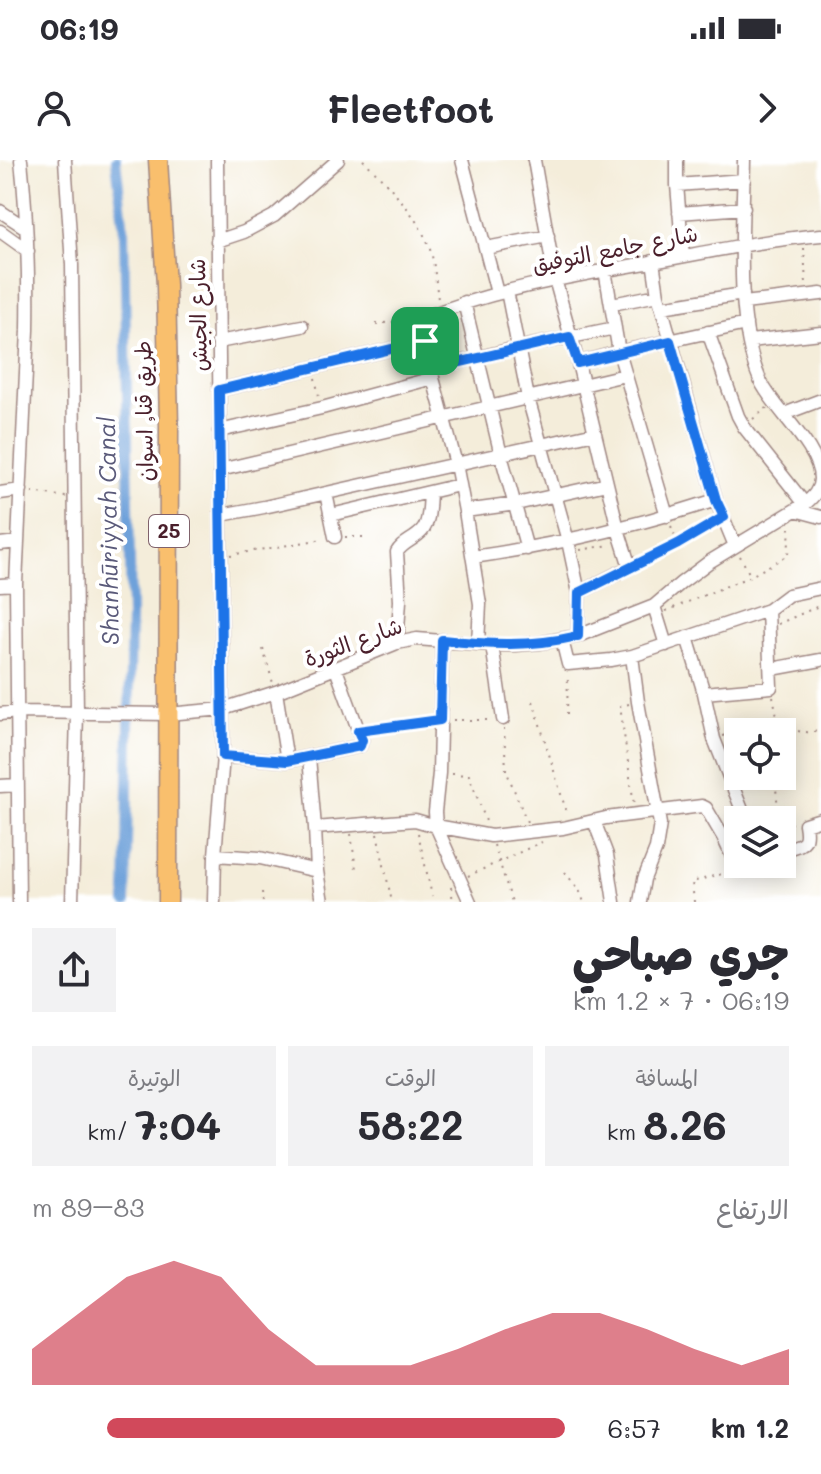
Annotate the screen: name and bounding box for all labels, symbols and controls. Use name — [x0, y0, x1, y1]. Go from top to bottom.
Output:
text: 06:19 — [40, 8, 118, 48]
text: Fleetfoot — [327, 85, 494, 132]
icon: person — [32, 86, 76, 130]
icon: forward — [745, 86, 789, 130]
street label: شارع جامع التوفيق — [530, 218, 701, 282]
street label: شارع الجيش — [182, 258, 215, 372]
pin — [391, 307, 459, 375]
icon: arrive — [403, 319, 447, 363]
street label: طريق قنا, اسوان — [128, 340, 159, 482]
water label: Shanhūriyyah Canal — [90, 416, 125, 646]
road number: 25 — [149, 515, 189, 547]
street label: شارع الثورة — [300, 610, 407, 675]
map controls — [724, 718, 796, 878]
button: locate — [724, 718, 796, 790]
button: layers — [724, 806, 796, 878]
text: جري صباحي — [572, 924, 789, 981]
button: share — [32, 928, 116, 1012]
text: 06:19 · 7 × 1.2 km — [572, 983, 789, 1017]
text: الوتيرة — [128, 1063, 181, 1092]
text: الوقت — [385, 1063, 436, 1092]
text: المسافة — [636, 1063, 698, 1092]
text: 7:04 — [135, 1098, 221, 1150]
text: 58:22 — [358, 1098, 463, 1150]
text: 8.26 — [643, 1098, 727, 1150]
text: /km — [87, 1117, 135, 1146]
text: km — [607, 1117, 643, 1146]
text: 83–89 m — [32, 1190, 144, 1224]
text: الارتفاع — [716, 1192, 789, 1226]
text: 6:57 — [608, 1411, 661, 1445]
text: 1.2 km — [711, 1411, 789, 1445]

